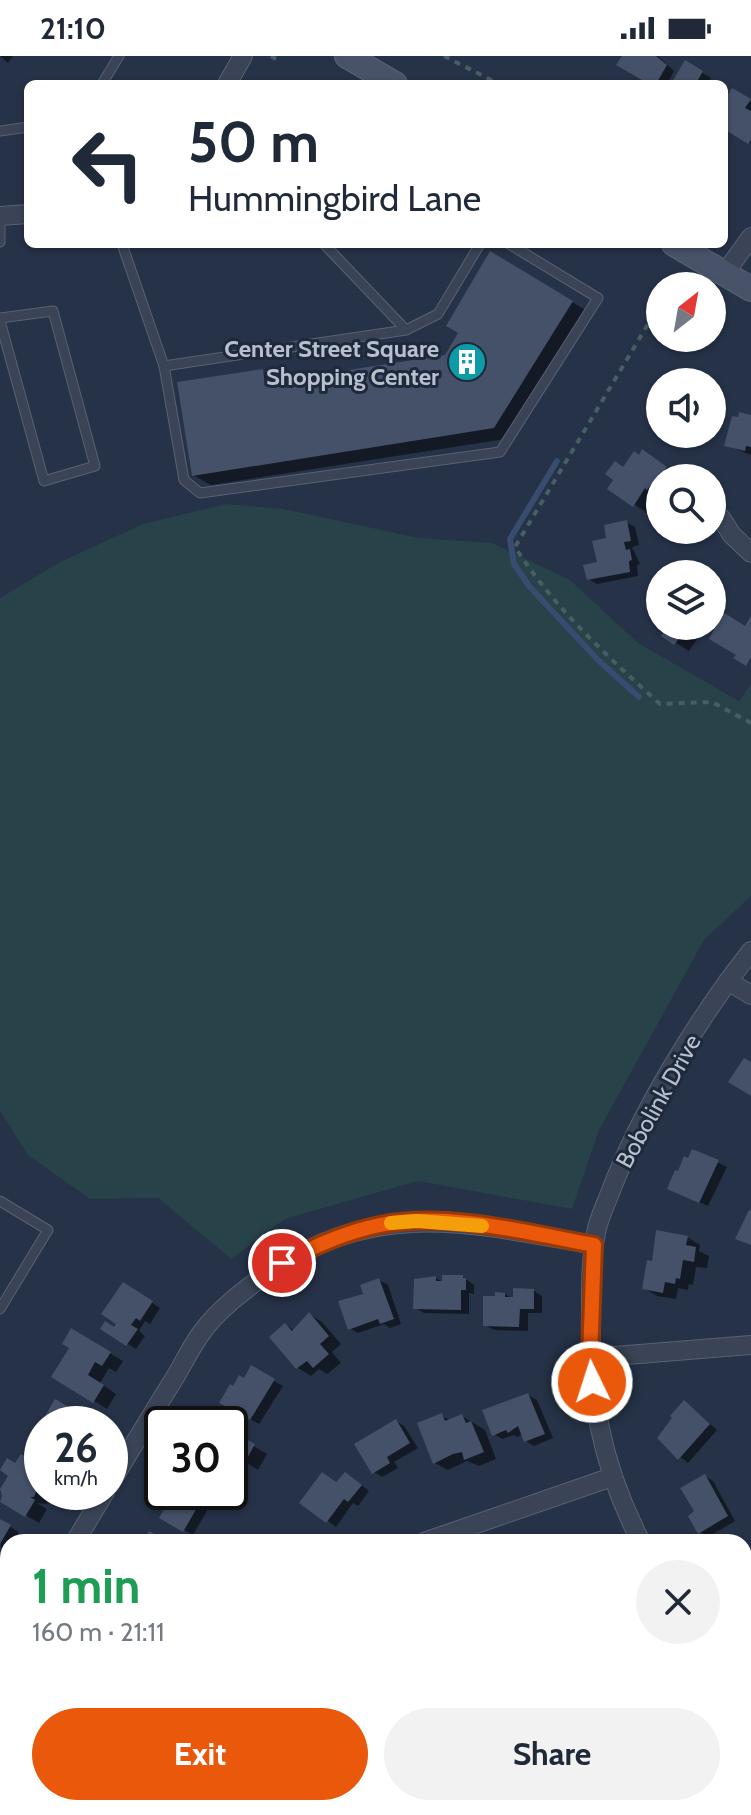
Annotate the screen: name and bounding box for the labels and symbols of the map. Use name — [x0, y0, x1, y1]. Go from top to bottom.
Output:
north arrow — [646, 272, 726, 352]
place label: Center Street Square Shopping Center — [224, 334, 439, 391]
building icon: Center Street Square Shopping Center — [446, 341, 488, 383]
street label: Bobolink Drive — [609, 1029, 707, 1173]
pin — [248, 1229, 316, 1297]
position arrow — [550, 1340, 634, 1424]
speed limit sign: 30 — [144, 1406, 248, 1510]

